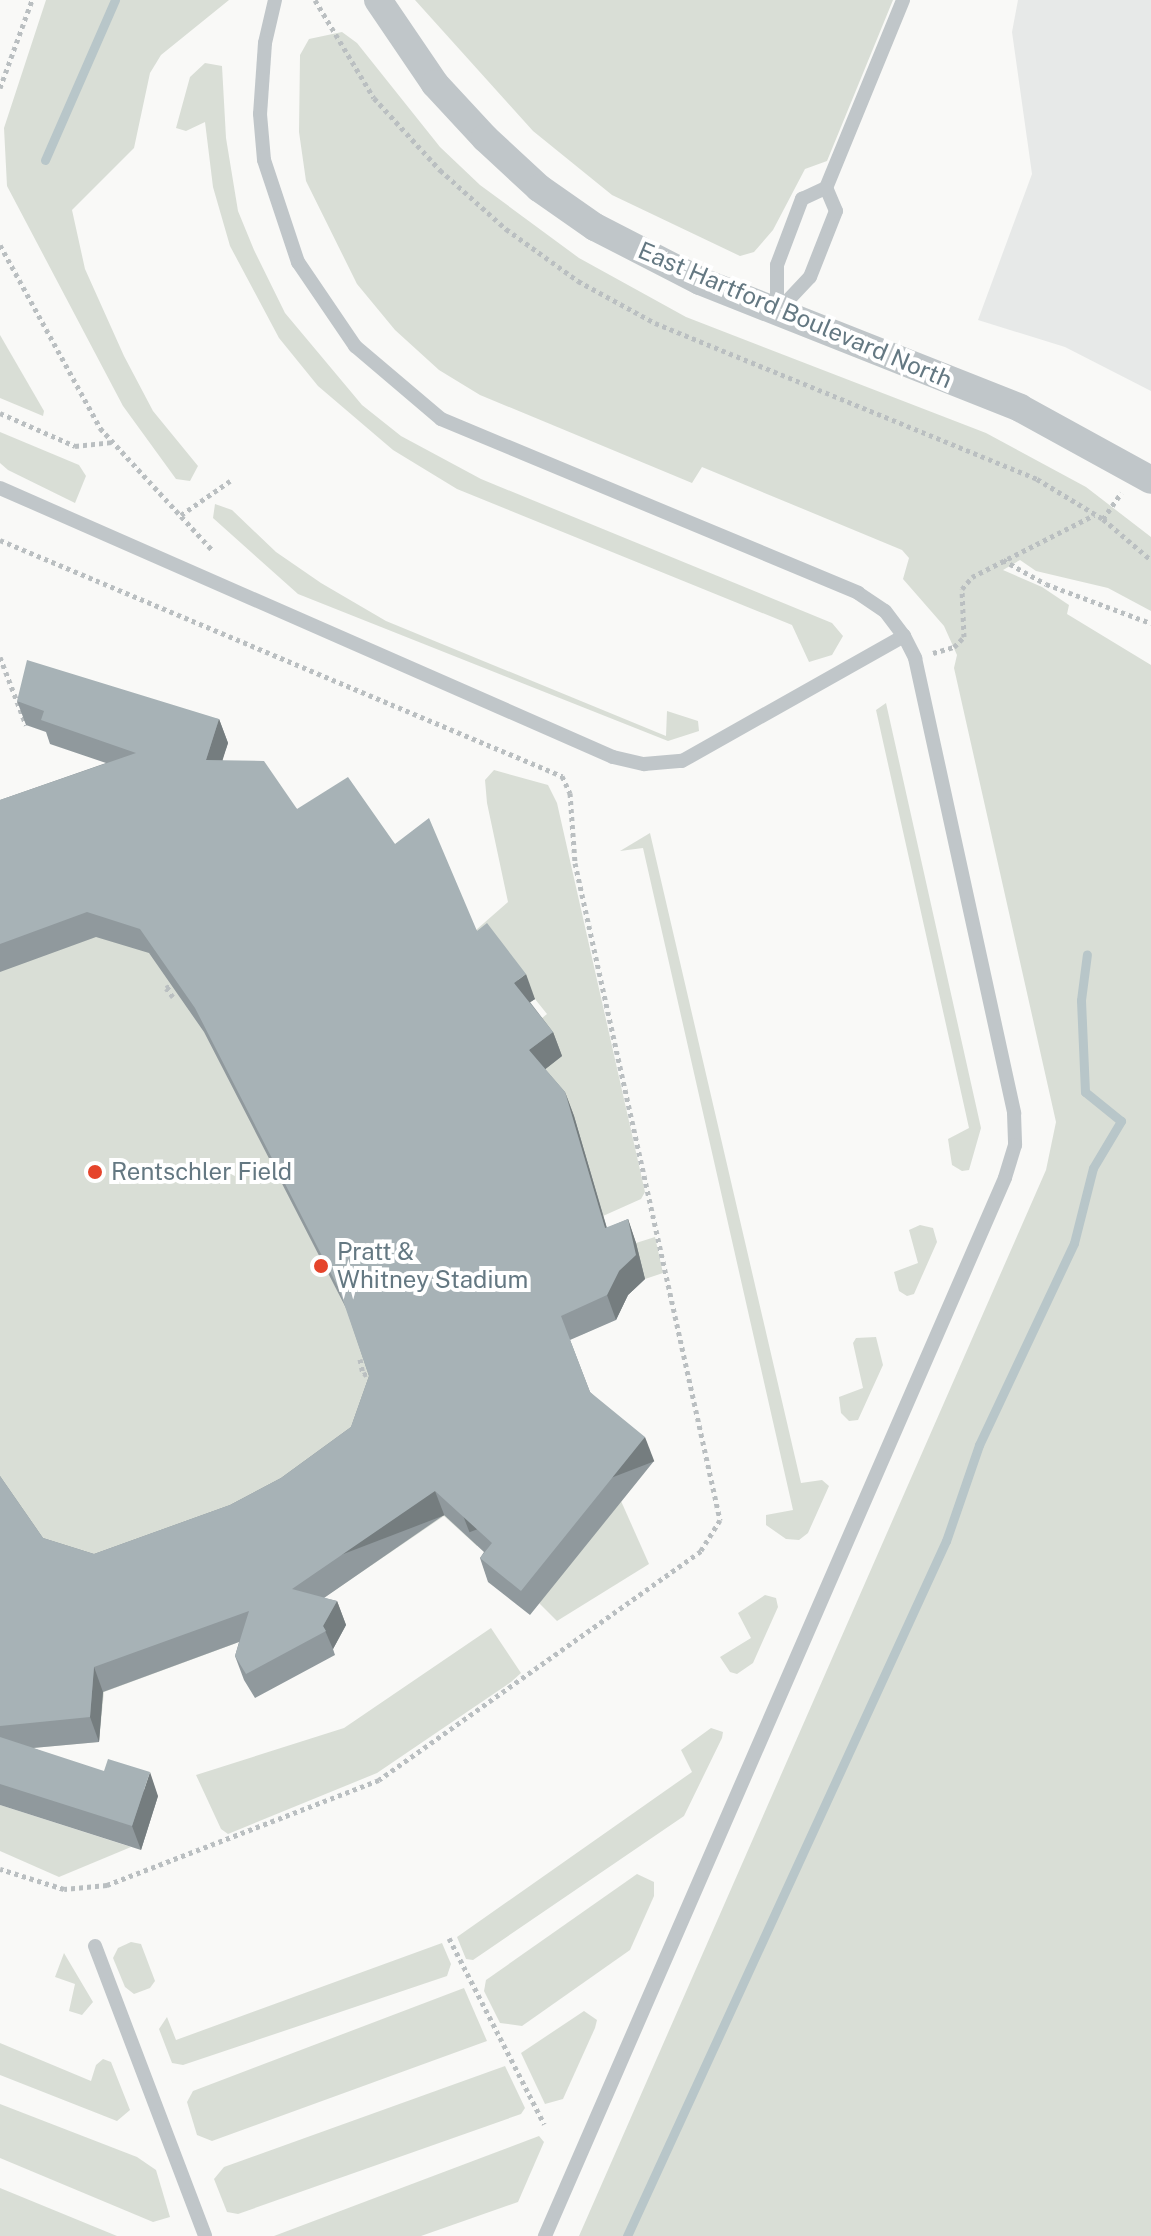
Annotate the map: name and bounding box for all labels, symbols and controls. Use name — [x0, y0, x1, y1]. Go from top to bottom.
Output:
street label: East Hartford Boulevard North — [634, 236, 956, 394]
place label: Rentschler Field — [111, 1158, 292, 1186]
marker: Rentschler Field — [86, 1163, 104, 1181]
place label: Pratt & Whitney Stadium — [337, 1238, 528, 1294]
marker: Pratt & Whitney Stadium — [312, 1257, 330, 1275]

